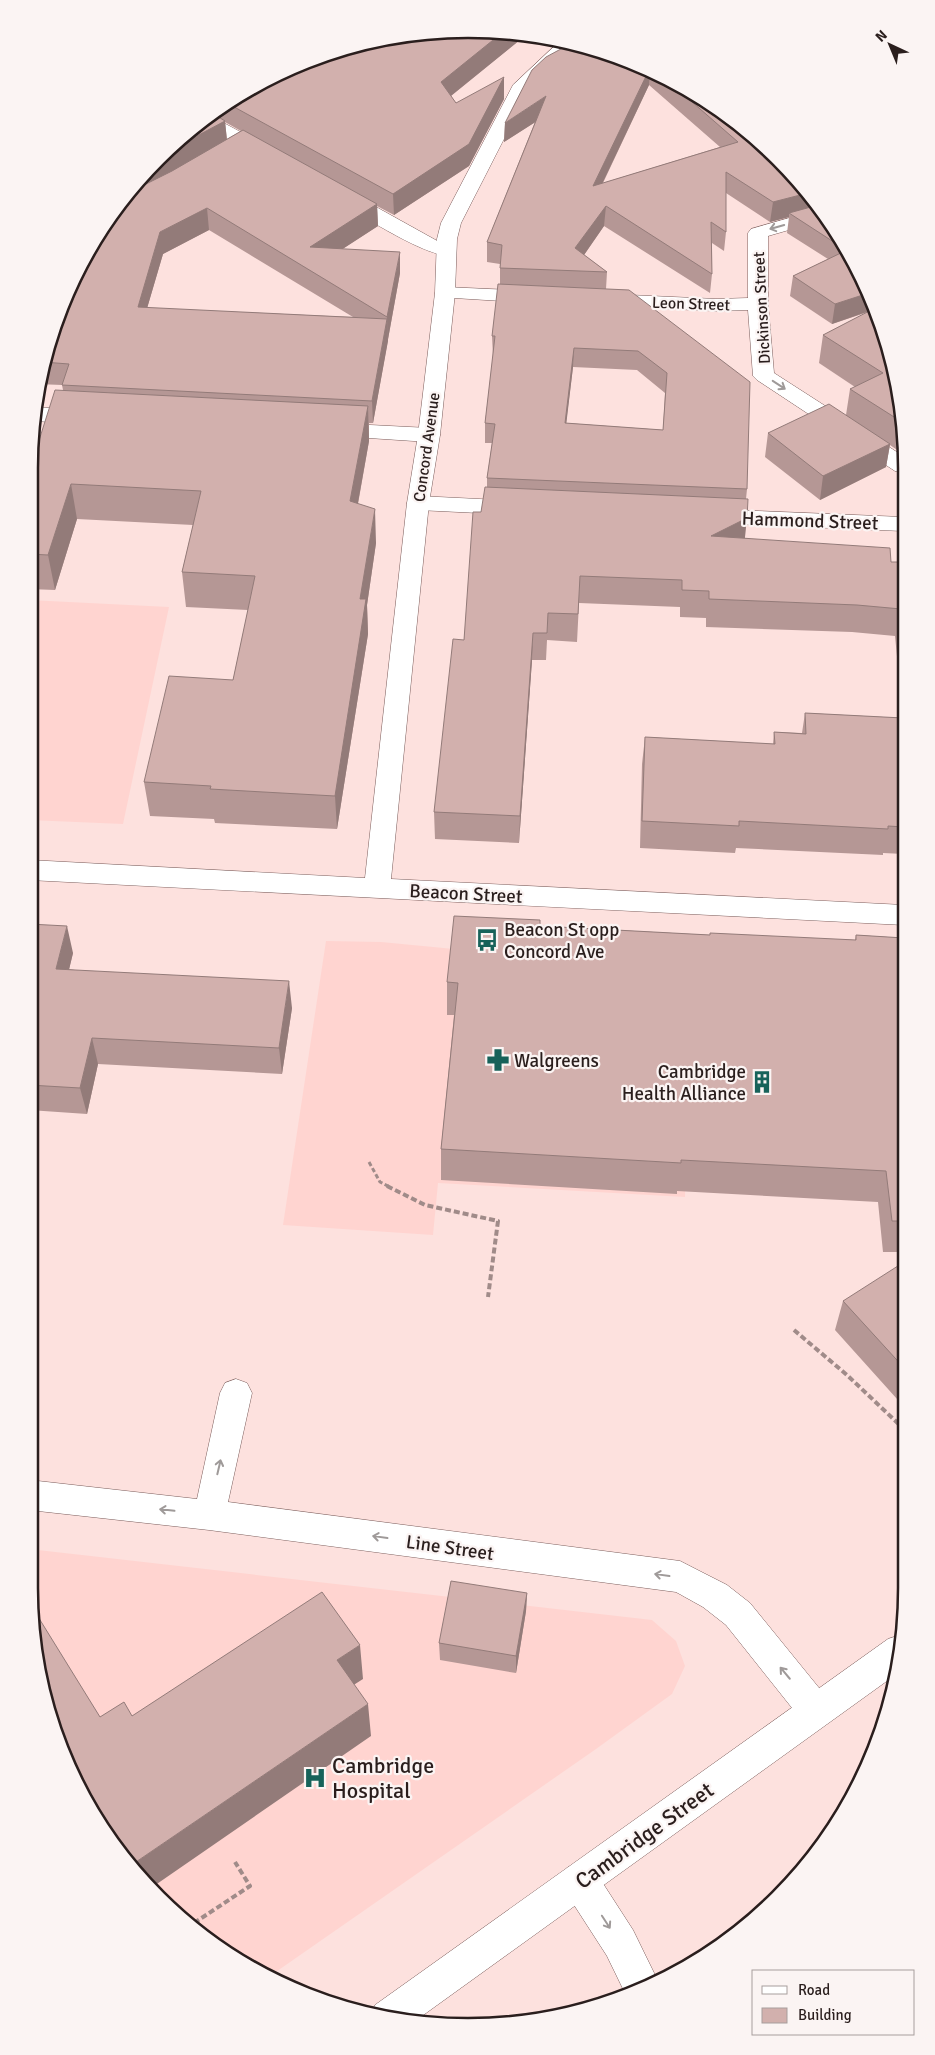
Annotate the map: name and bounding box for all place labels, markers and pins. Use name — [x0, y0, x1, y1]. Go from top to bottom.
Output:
place label: Beacon St opp Concord Ave — [504, 918, 619, 964]
bus stop icon: Beacon St opp Concord Ave — [474, 927, 500, 953]
pharmacy icon: Walgreens — [485, 1047, 511, 1073]
place label: Walgreens — [514, 1049, 599, 1073]
place label: Cambridge Health Alliance — [622, 1060, 746, 1106]
building icon: Cambridge Health Alliance — [749, 1069, 775, 1095]
place label: Cambridge Hospital — [332, 1752, 434, 1804]
hospital icon: Cambridge Hospital — [302, 1765, 328, 1791]

